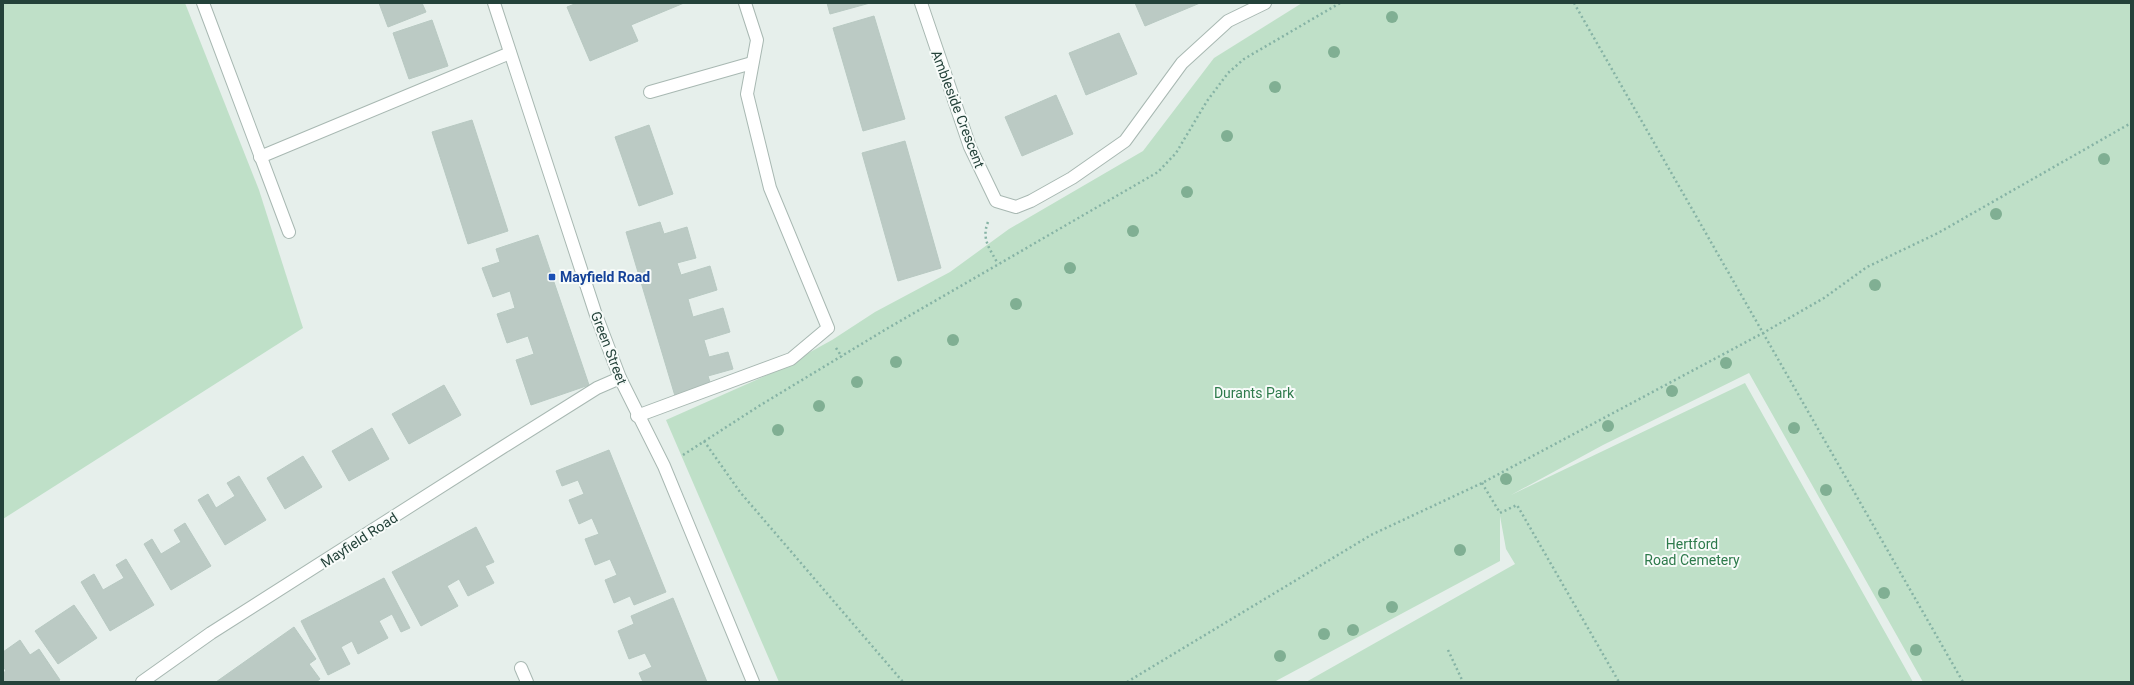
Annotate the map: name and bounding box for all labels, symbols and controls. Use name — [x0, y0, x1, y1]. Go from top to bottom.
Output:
street label: Ambleside Crescent — [928, 48, 988, 171]
place label: Mayfield Road — [560, 269, 650, 285]
marker: Mayfield Road — [547, 272, 557, 282]
street label: Green Street — [588, 309, 630, 387]
park label: Durants Park — [1214, 385, 1295, 401]
street label: Mayfield Road — [318, 509, 400, 571]
park label: Hertford Road Cemetery — [1644, 536, 1740, 568]

